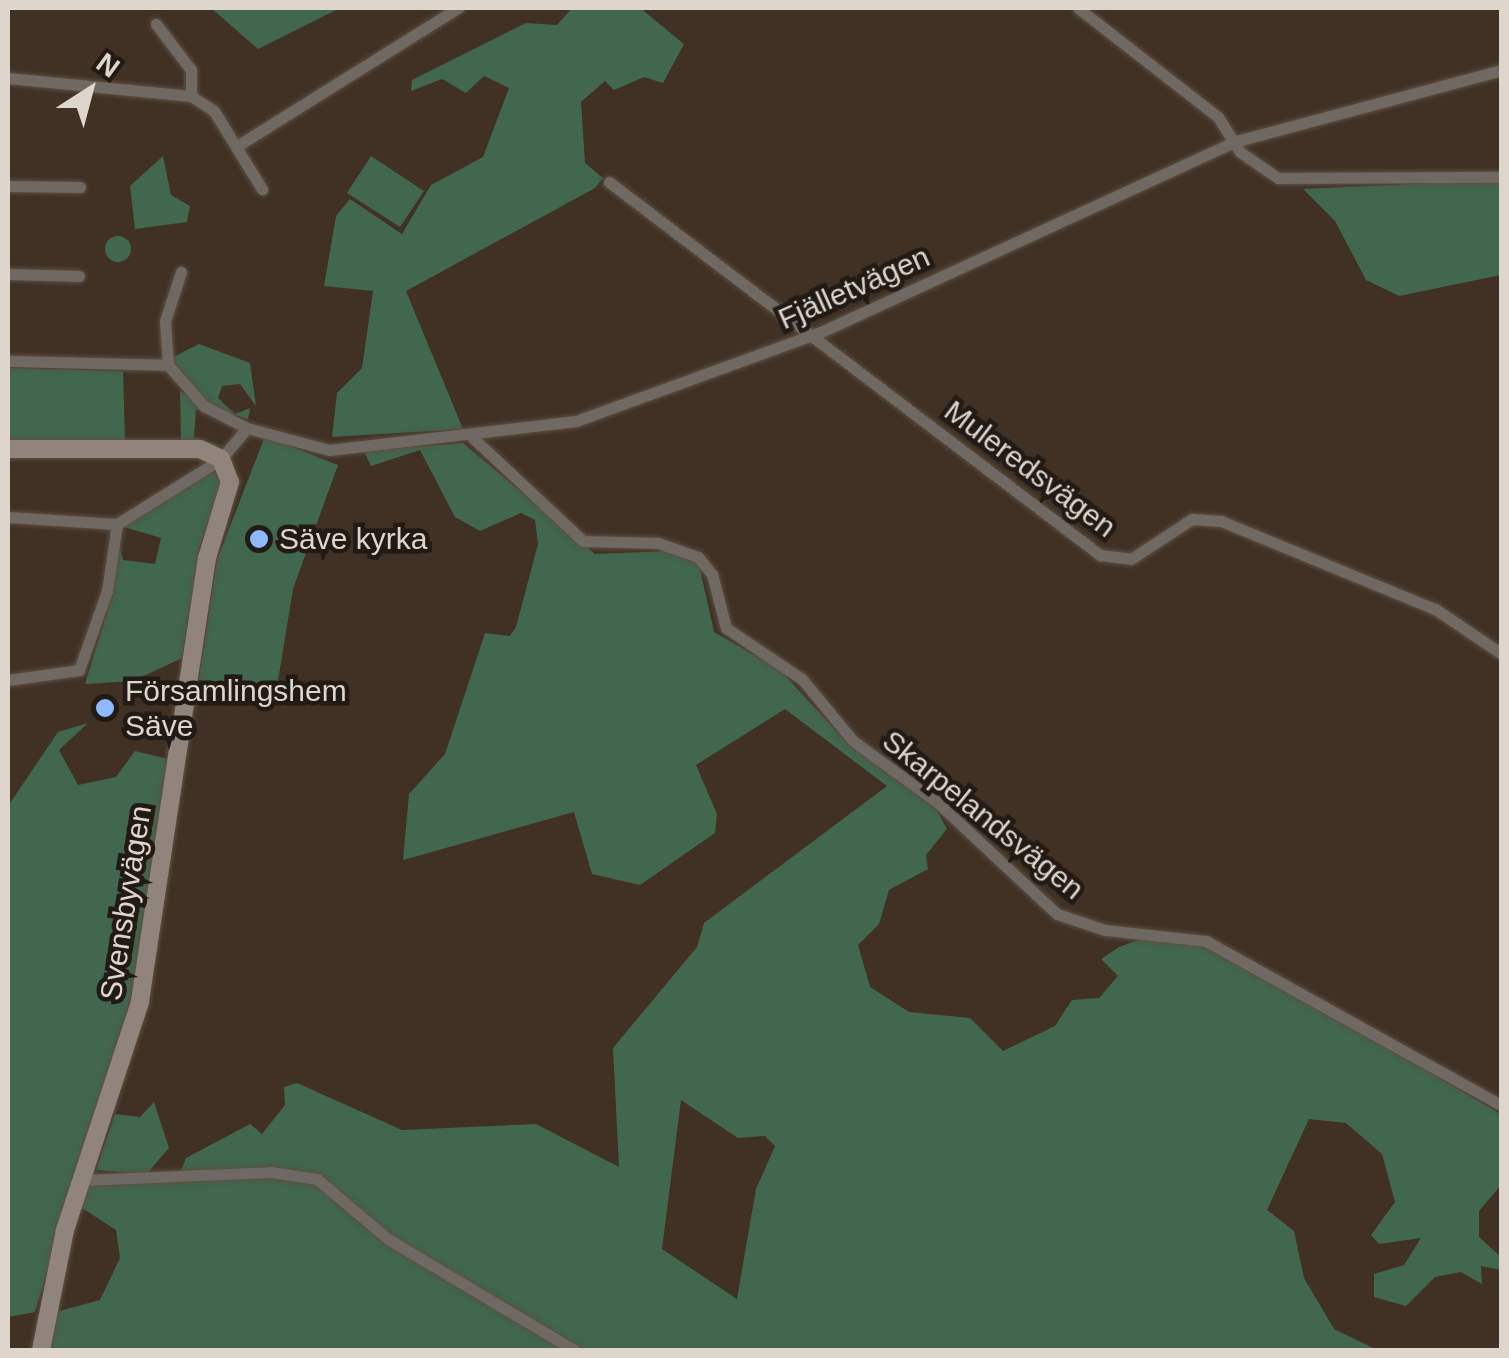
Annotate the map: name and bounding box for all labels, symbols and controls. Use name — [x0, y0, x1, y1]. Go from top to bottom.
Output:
north arrow — [40, 40, 140, 140]
text: N — [91, 47, 125, 84]
street label: Fjälletvägen — [773, 239, 935, 337]
street label: Muleredsvägen — [937, 393, 1123, 545]
place label: Säve kyrka — [279, 521, 427, 557]
marker: Säve kyrka — [248, 528, 270, 550]
place label: Församlingshem Säve — [125, 673, 347, 744]
marker: Församlingshem Säve — [94, 697, 116, 719]
street label: Skarpelandsvägen — [875, 723, 1091, 907]
street label: Svensbyvägen — [93, 803, 159, 1003]

